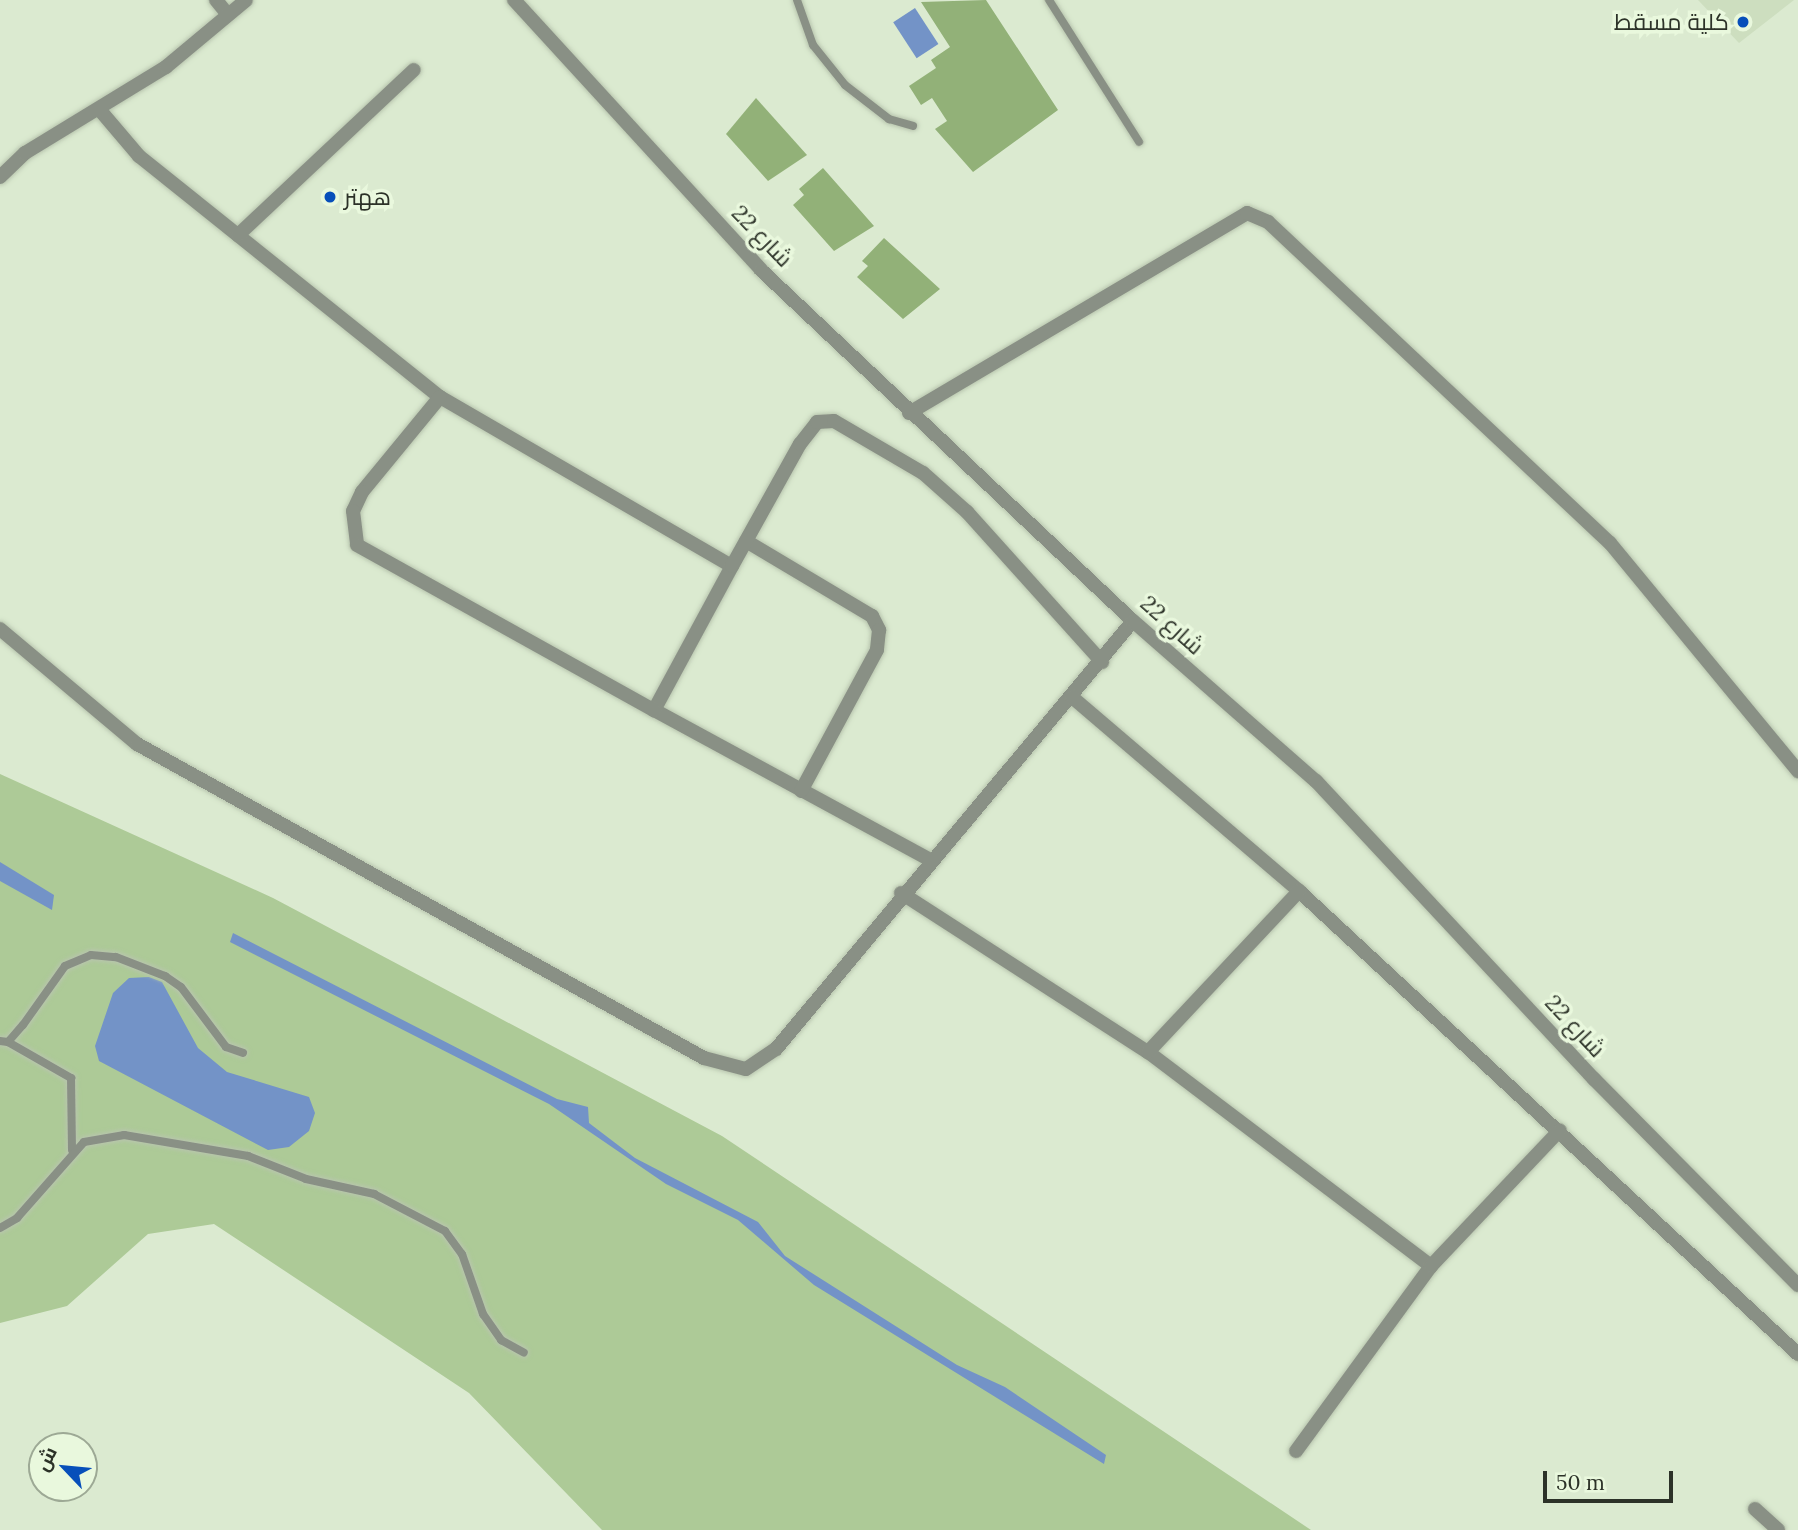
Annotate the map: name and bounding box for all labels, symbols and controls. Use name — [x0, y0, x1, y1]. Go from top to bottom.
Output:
place label: كلية مسقط — [1614, 8, 1729, 36]
marker: كلية مسقط — [1735, 14, 1751, 30]
place label: ههتر — [344, 183, 391, 211]
marker: ههتر — [322, 189, 338, 205]
street label: شارع 22 — [726, 199, 798, 273]
street label: شارع 22 — [1135, 590, 1209, 660]
street label: شارع 22 — [1539, 989, 1611, 1063]
north arrow — [28, 1432, 98, 1502]
text: ش — [30, 1442, 62, 1475]
scale bar — [1546, 1456, 1675, 1500]
text: 50 m — [1556, 1469, 1605, 1496]

